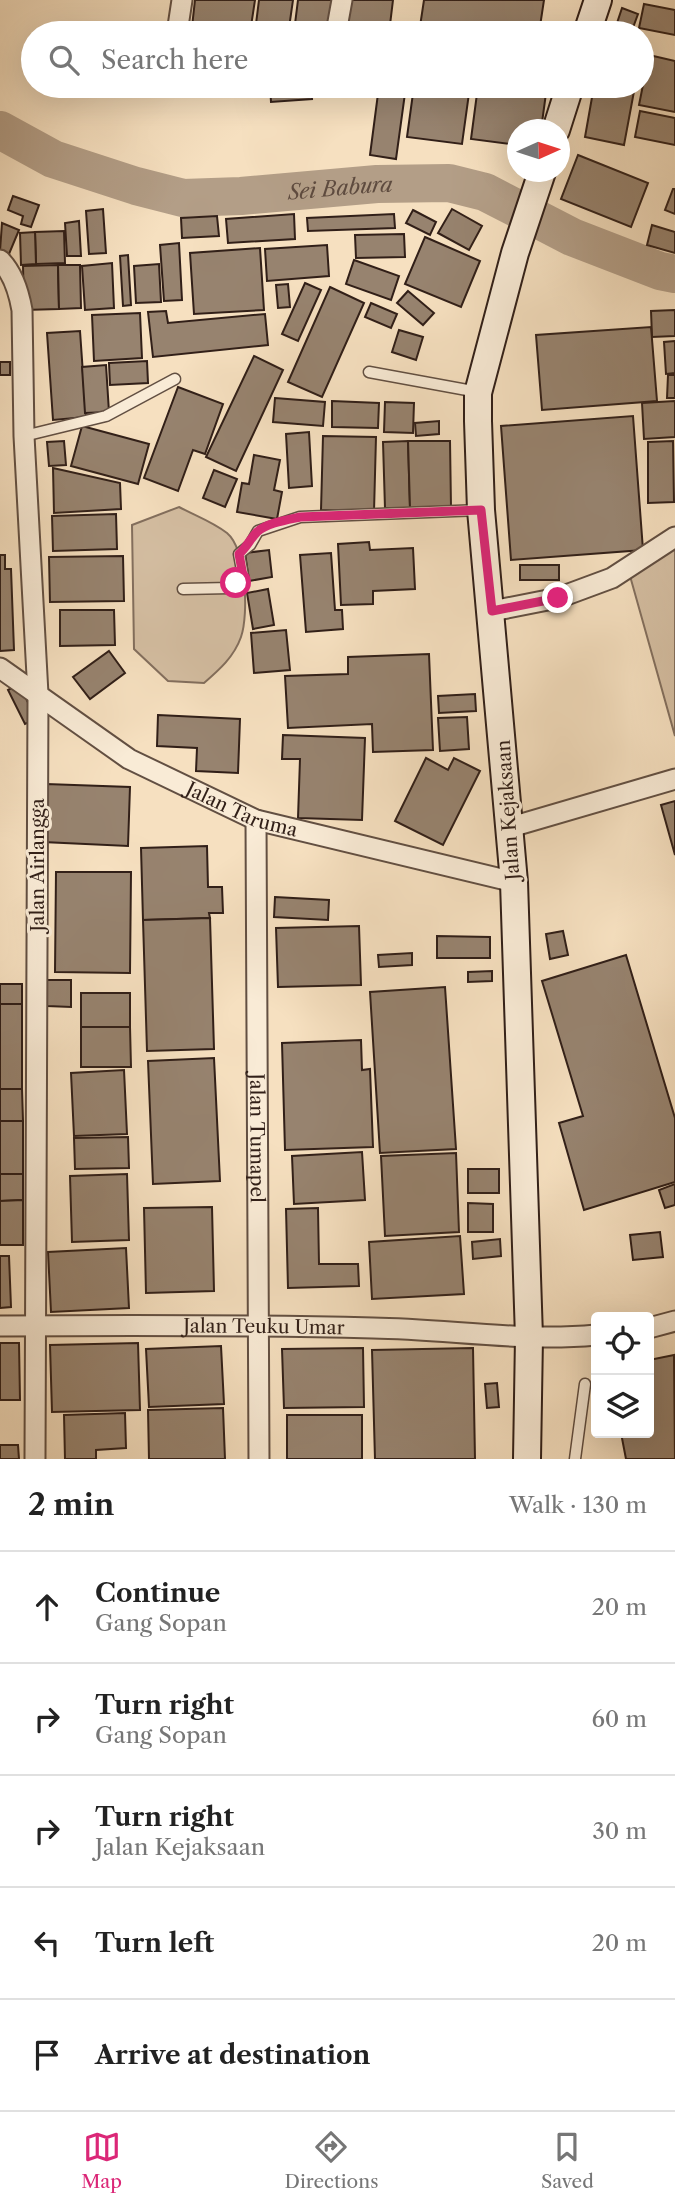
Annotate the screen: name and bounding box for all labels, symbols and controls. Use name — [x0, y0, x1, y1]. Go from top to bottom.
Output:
search box — [21, 21, 654, 98]
icon: search — [45, 41, 83, 79]
text: Search here — [101, 44, 248, 76]
north arrow — [507, 119, 570, 182]
water label: Sei Babura — [285, 171, 393, 204]
route start — [220, 567, 251, 598]
route end — [542, 582, 573, 613]
street label: Jalan Kejaksaan — [492, 739, 525, 884]
street label: Jalan Taruma — [180, 775, 300, 841]
street label: Jalan Airlangga — [26, 798, 49, 935]
street label: Jalan Tumapel — [246, 1070, 269, 1203]
map controls — [591, 1312, 654, 1438]
button: locate — [591, 1312, 654, 1375]
street label: Jalan Teuku Umar — [180, 1314, 345, 1339]
button: layers — [591, 1375, 654, 1438]
text: 2 min — [28, 1486, 114, 1523]
text: Walk · 130 m — [509, 1491, 647, 1519]
text: Continue — [95, 1577, 220, 1609]
icon: ahead — [28, 1588, 66, 1626]
text: 20 m — [592, 1593, 647, 1621]
text: Gang Sopan — [95, 1609, 227, 1637]
text: Turn right — [95, 1689, 234, 1721]
icon: right — [28, 1700, 66, 1738]
text: 60 m — [591, 1705, 647, 1733]
text: Gang Sopan — [95, 1721, 227, 1749]
text: Turn right — [95, 1801, 234, 1833]
icon: right — [28, 1812, 66, 1850]
text: 30 m — [592, 1817, 647, 1845]
text: Jalan Kejaksaan — [95, 1833, 265, 1861]
icon: left — [28, 1924, 66, 1962]
text: Turn left — [95, 1927, 214, 1959]
text: 20 m — [592, 1929, 647, 1957]
icon: arrive — [28, 2036, 66, 2074]
text: Arrive at destination — [95, 2039, 370, 2071]
tab: Map — [81, 2128, 122, 2193]
tab: Directions — [285, 2128, 378, 2193]
tab: Saved — [541, 2128, 594, 2193]

